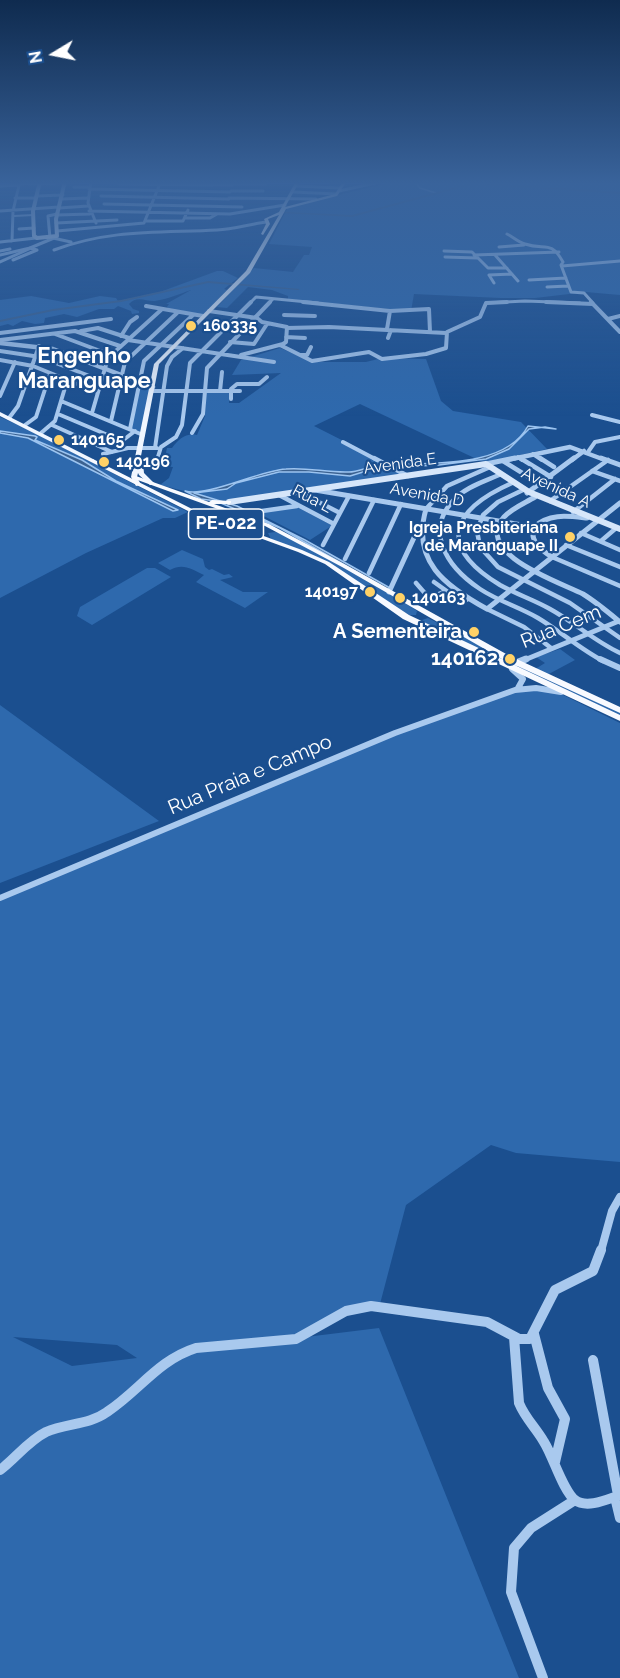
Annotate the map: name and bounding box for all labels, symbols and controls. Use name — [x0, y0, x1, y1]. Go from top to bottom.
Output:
north arrow — [24, 24, 84, 84]
text: N — [25, 50, 46, 65]
place label: 160335 — [203, 316, 257, 336]
marker: 160335 — [184, 319, 198, 333]
district label: Engenho Maranguape — [17, 343, 151, 394]
place label: 140165 — [71, 430, 124, 450]
marker: 140165 — [52, 433, 66, 447]
street label: Avenida E — [362, 449, 438, 479]
place label: 140196 — [116, 452, 170, 472]
marker: 140196 — [97, 455, 111, 469]
street label: Avenida A — [518, 464, 594, 512]
street label: Avenida D — [388, 479, 466, 511]
street label: Rua L — [289, 481, 335, 517]
road number: PE-022 — [188, 509, 264, 539]
place label: Igreja Presbiteriana de Maranguape II — [409, 518, 558, 556]
marker: Igreja Presbiteriana de Maranguape II — [563, 530, 577, 544]
place label: 140197 — [305, 582, 358, 602]
marker: 140197 — [363, 585, 377, 599]
place label: 140163 — [412, 588, 465, 608]
marker: 140163 — [393, 591, 407, 605]
street label: Rua Cem — [517, 600, 605, 654]
place label: A Sementeira — [333, 620, 462, 644]
marker: A Sementeira — [467, 625, 481, 639]
place label: 140162 — [431, 647, 498, 671]
marker: 140162 — [503, 652, 517, 666]
street label: Rua Praia e Campo — [165, 730, 335, 820]

